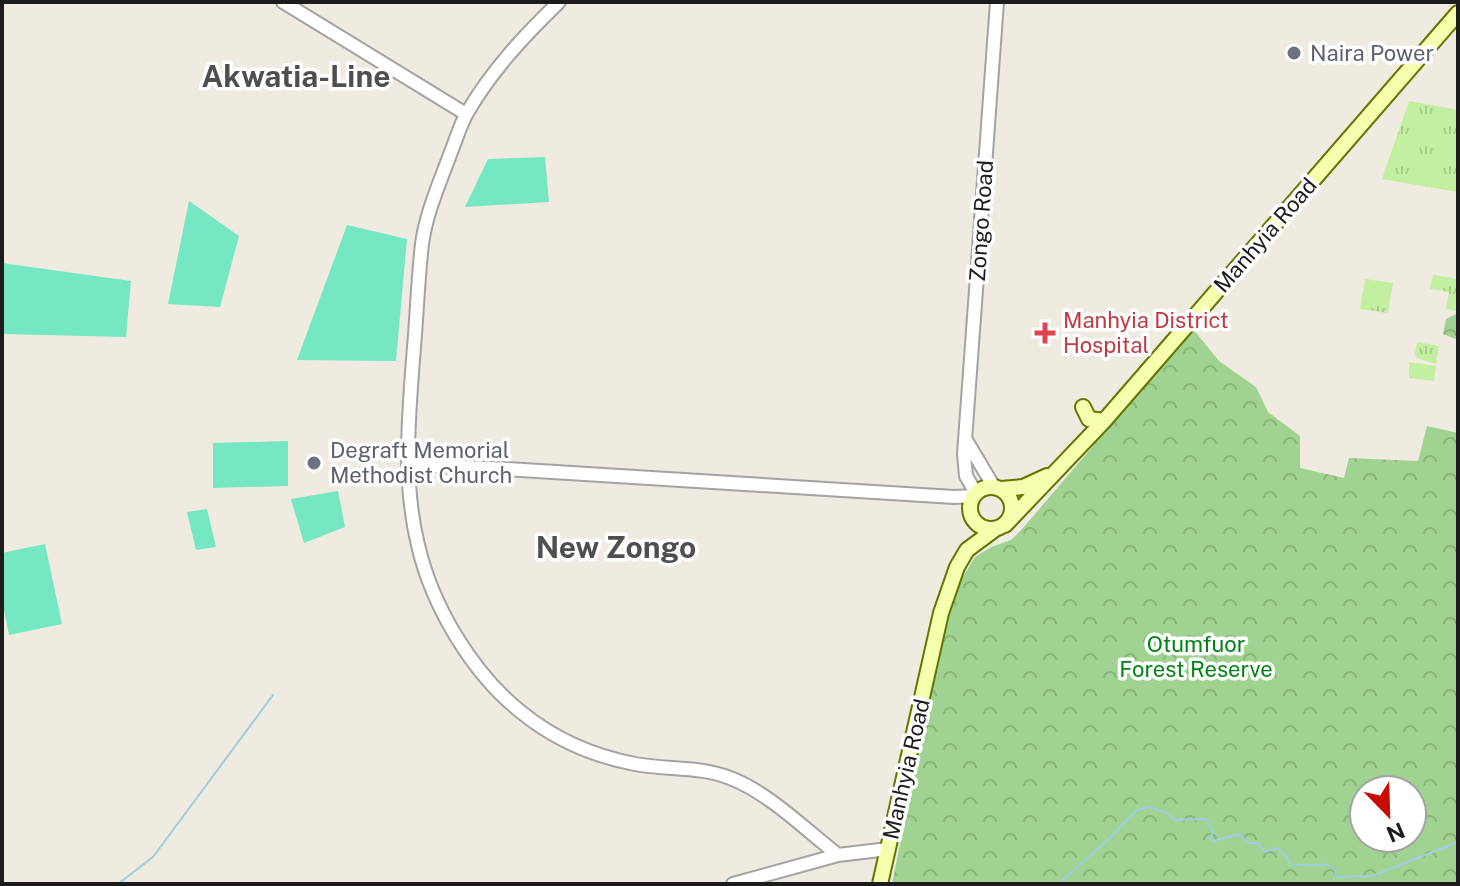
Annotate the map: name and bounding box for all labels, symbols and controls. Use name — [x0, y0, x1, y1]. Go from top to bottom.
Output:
place label: Naira Power — [1310, 40, 1434, 66]
marker: Naira Power — [1285, 44, 1303, 62]
district label: Akwatia-Line — [201, 58, 391, 94]
street label: Zongo Road — [964, 159, 998, 283]
street label: Manhyia Road — [1208, 172, 1322, 298]
place label: Manhyia District Hospital — [1063, 307, 1229, 358]
marker: Manhyia District Hospital — [1034, 322, 1056, 344]
place label: Degraft Memorial Methodist Church — [330, 437, 512, 488]
marker: Degraft Memorial Methodist Church — [305, 454, 323, 472]
district label: New Zongo — [536, 529, 696, 565]
park label: Otumfuor Forest Reserve — [1119, 631, 1273, 682]
street label: Manhyia Road — [877, 696, 935, 842]
north arrow — [1348, 774, 1428, 854]
text: N — [1383, 817, 1409, 848]

